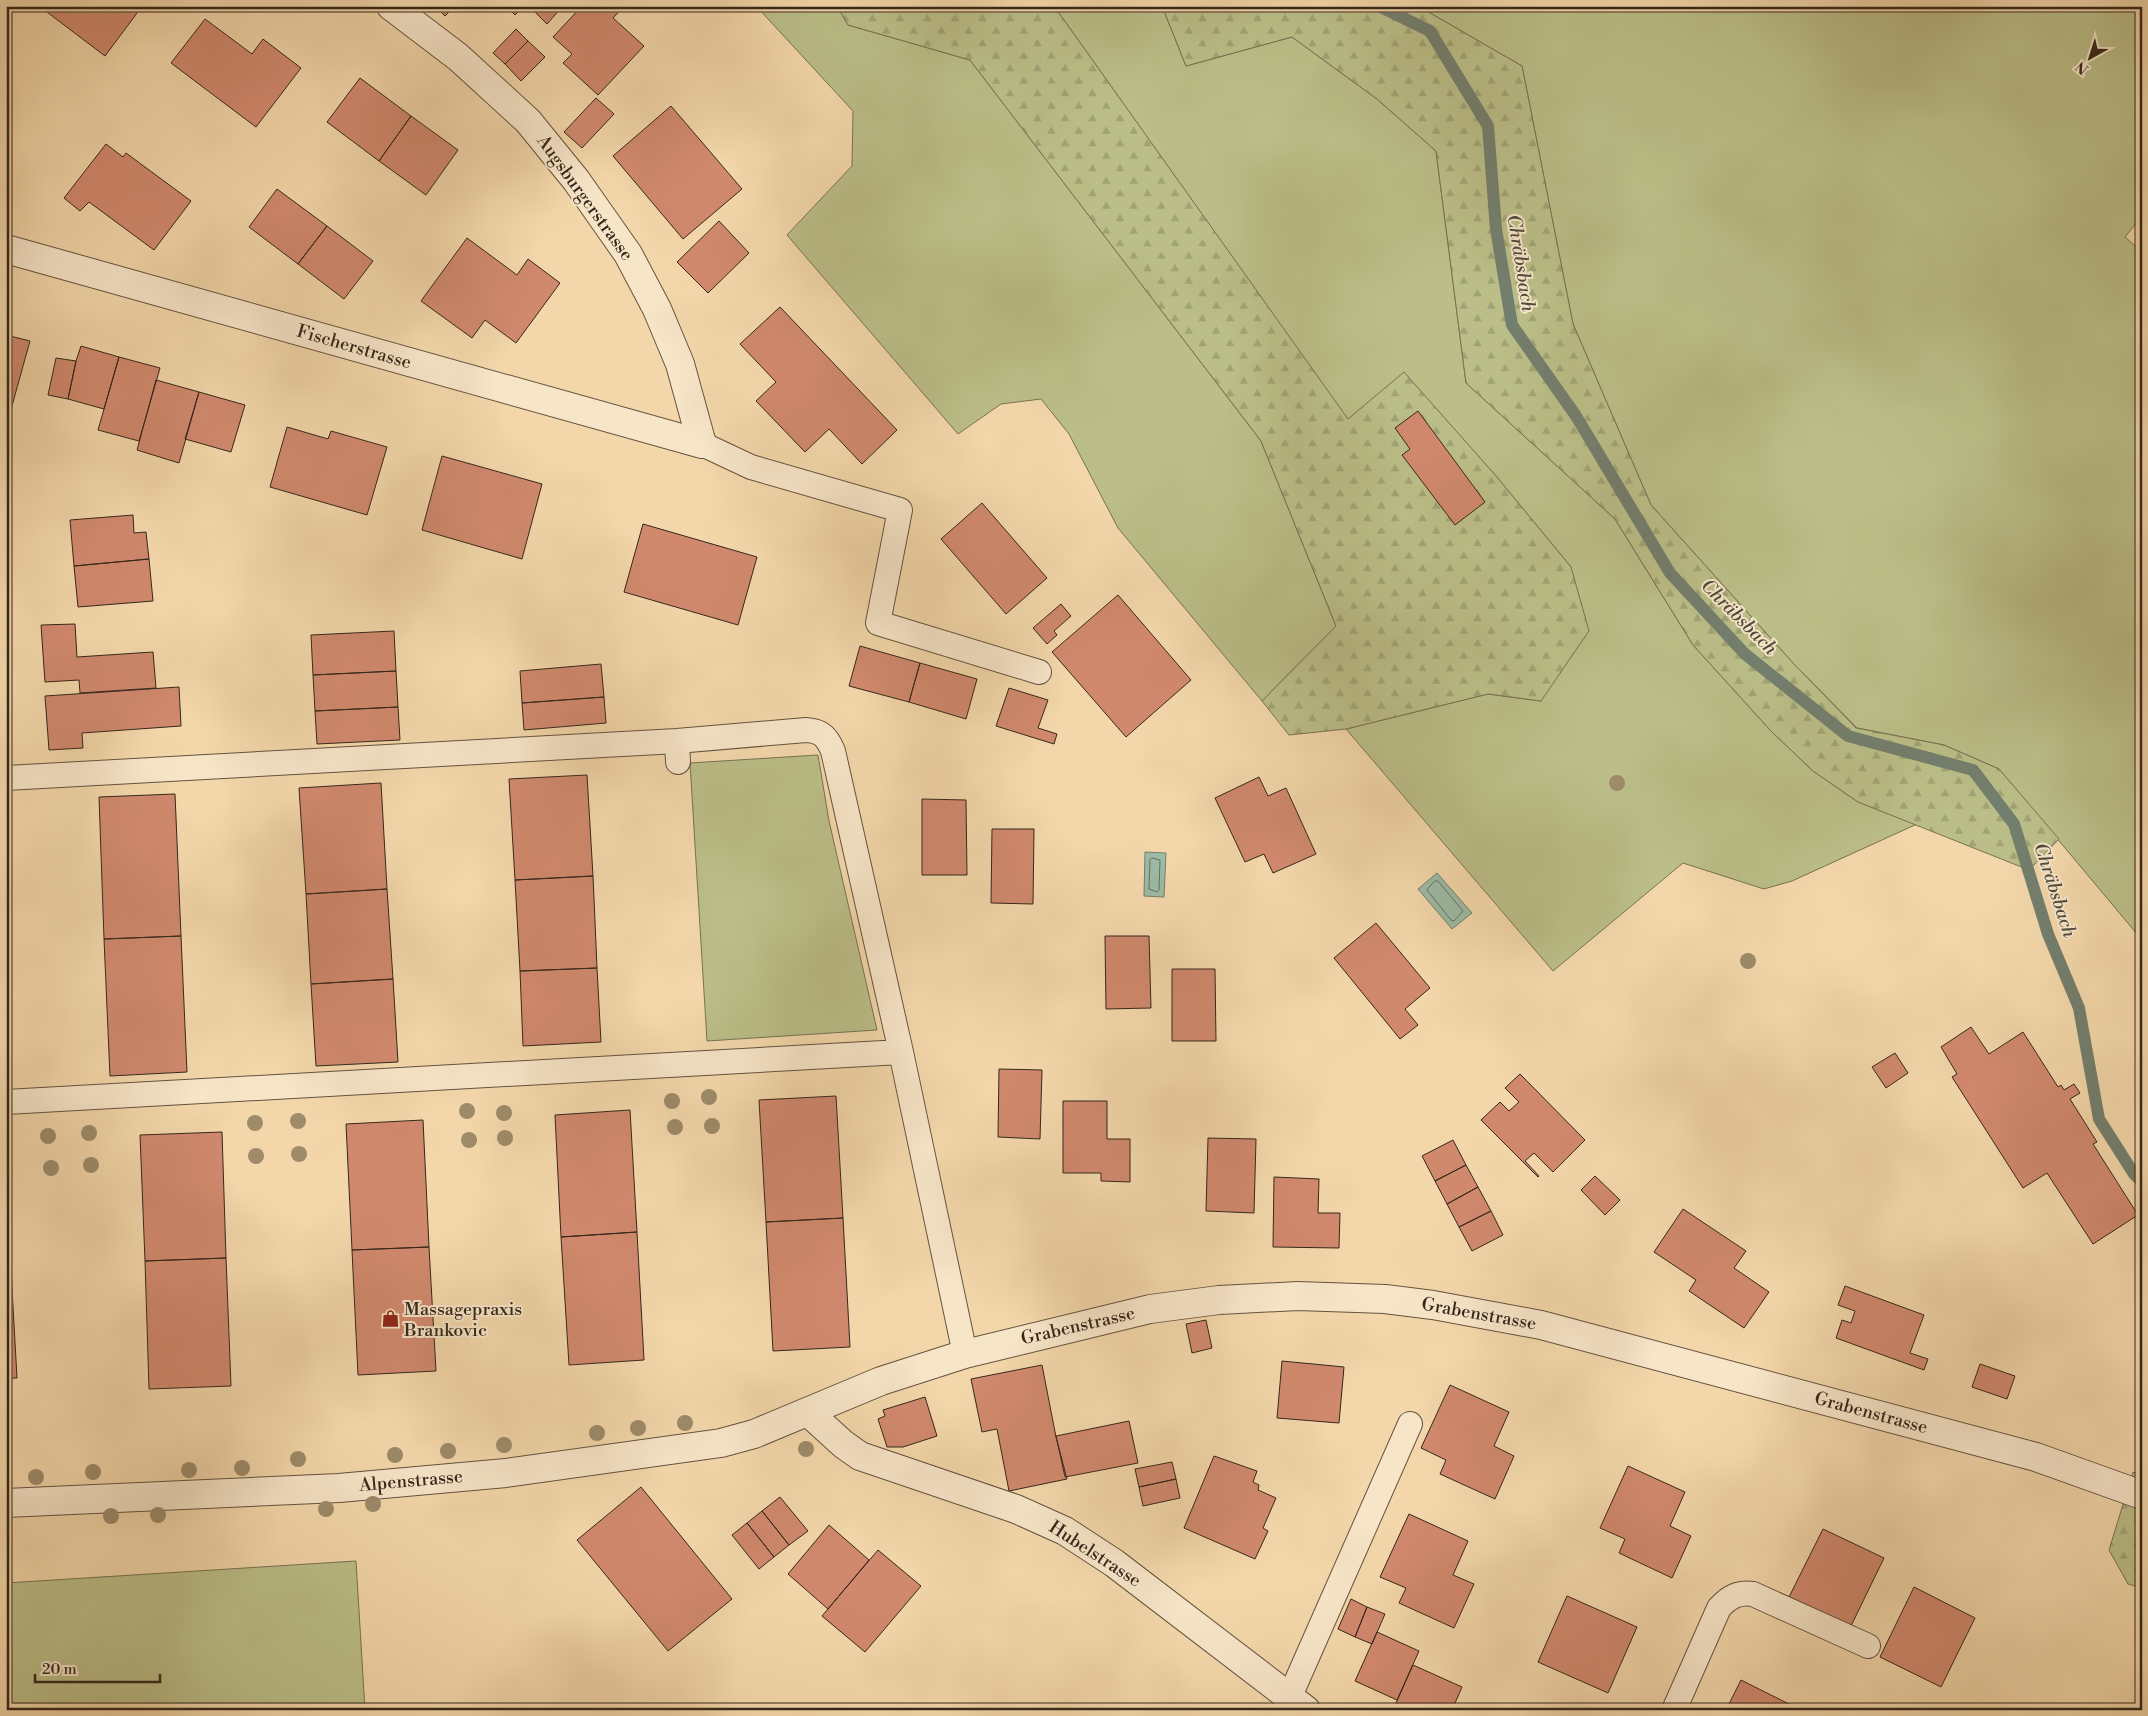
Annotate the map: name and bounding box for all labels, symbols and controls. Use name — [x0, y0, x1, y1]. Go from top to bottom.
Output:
north arrow — [2066, 32, 2116, 82]
text: N — [2072, 57, 2092, 78]
street label: Augsburgerstrasse — [531, 130, 638, 265]
water label: Chräbsbach — [1501, 213, 1541, 314]
street label: Fischerstrasse — [294, 320, 414, 374]
water label: Chräbsbach — [1696, 574, 1783, 661]
water label: Chräbsbach — [2028, 840, 2082, 941]
street label: Grabenstrasse — [1420, 1293, 1538, 1335]
place label: Massagepraxis Brankovic — [403, 1298, 522, 1342]
street label: Grabenstrasse — [1019, 1302, 1137, 1350]
shop icon: Massagepraxis Brankovic — [380, 1309, 400, 1329]
street label: Grabenstrasse — [1812, 1387, 1930, 1439]
street label: Alpenstrasse — [357, 1465, 464, 1497]
street label: Hubelstrasse — [1045, 1516, 1145, 1592]
scale bar — [35, 1651, 160, 1683]
text: 20 m — [42, 1660, 77, 1679]

